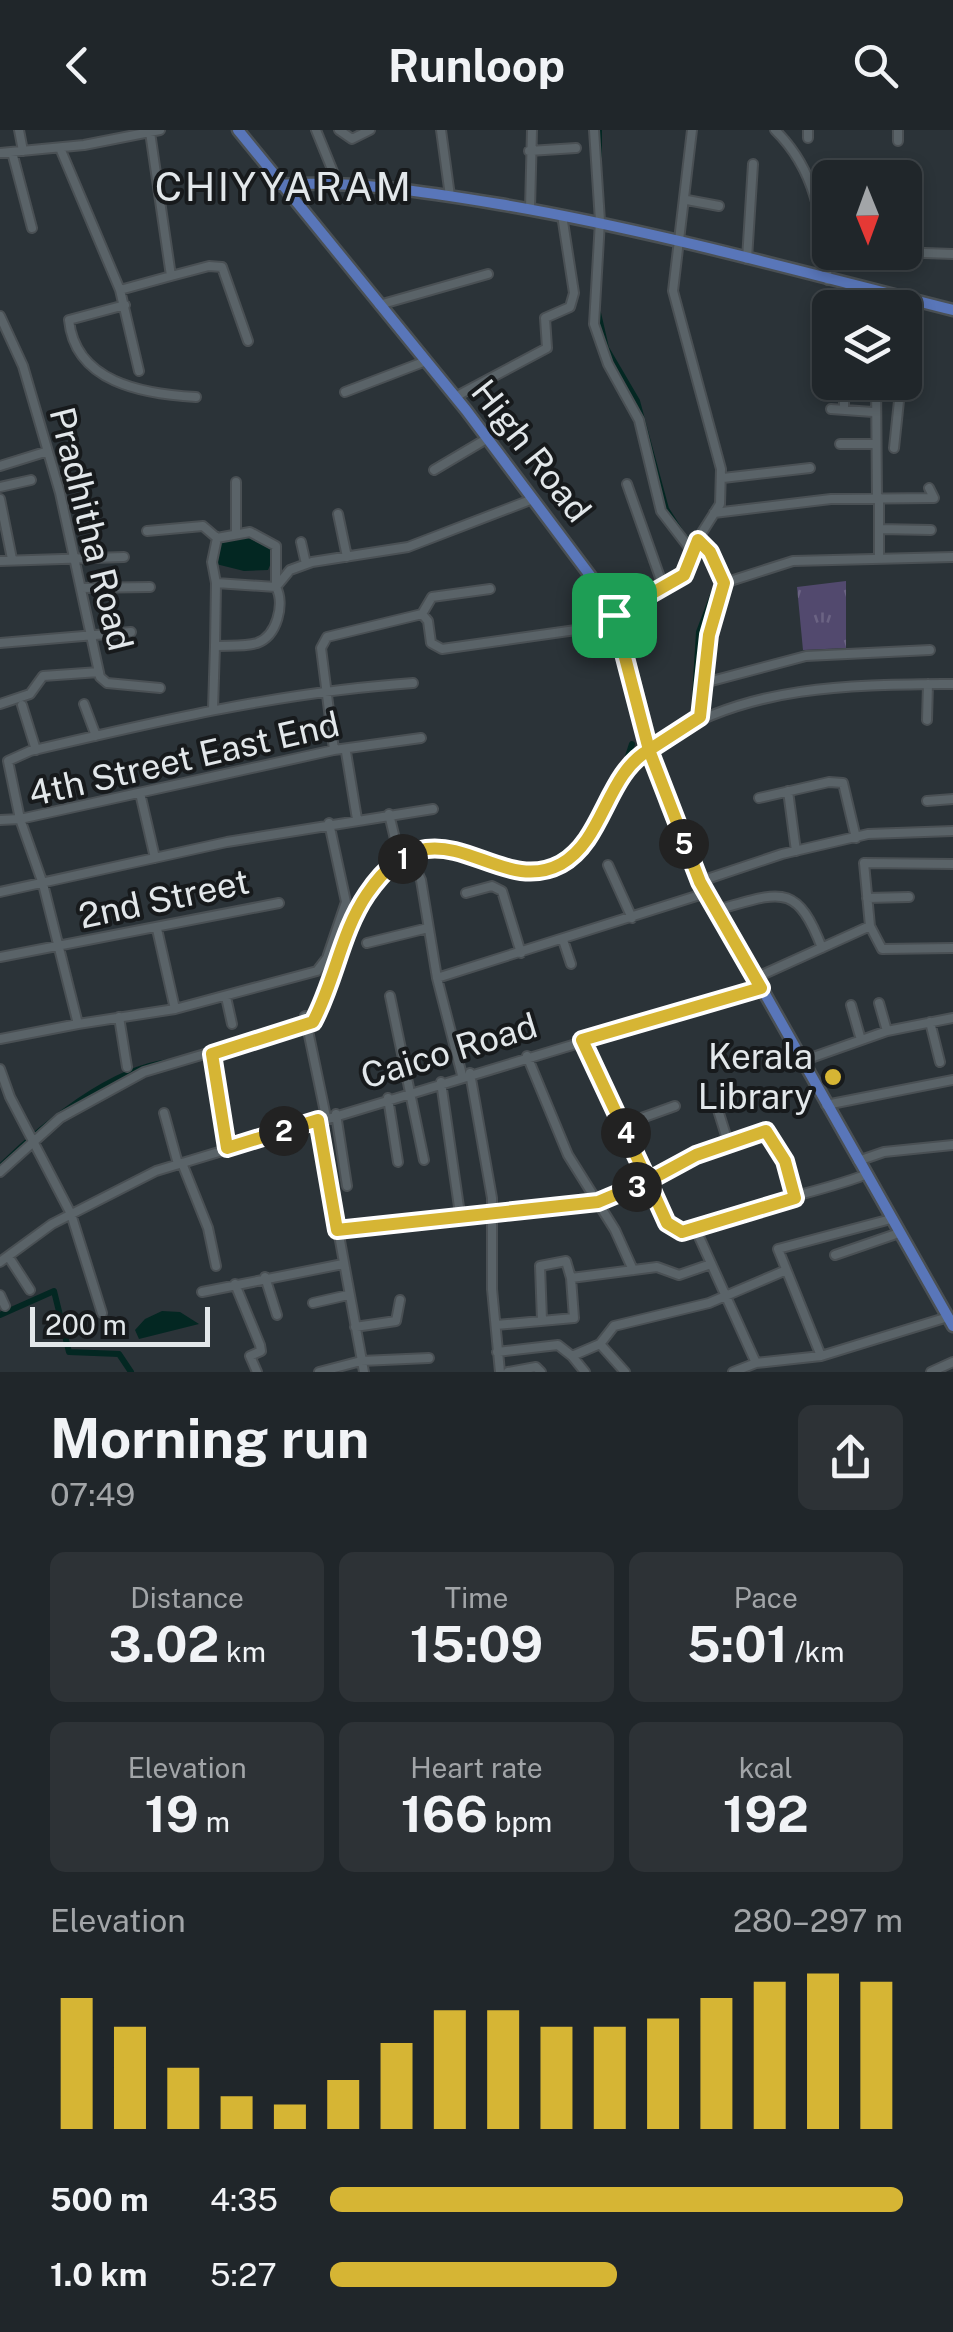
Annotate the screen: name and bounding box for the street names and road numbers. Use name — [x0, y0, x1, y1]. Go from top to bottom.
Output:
street label: High Road — [463, 372, 600, 530]
street label: Pradhitha Road — [41, 403, 142, 655]
street label: 4th Street East End — [25, 703, 343, 814]
street label: 2nd Street — [75, 861, 253, 937]
street label: Caico Road — [356, 1004, 542, 1097]

